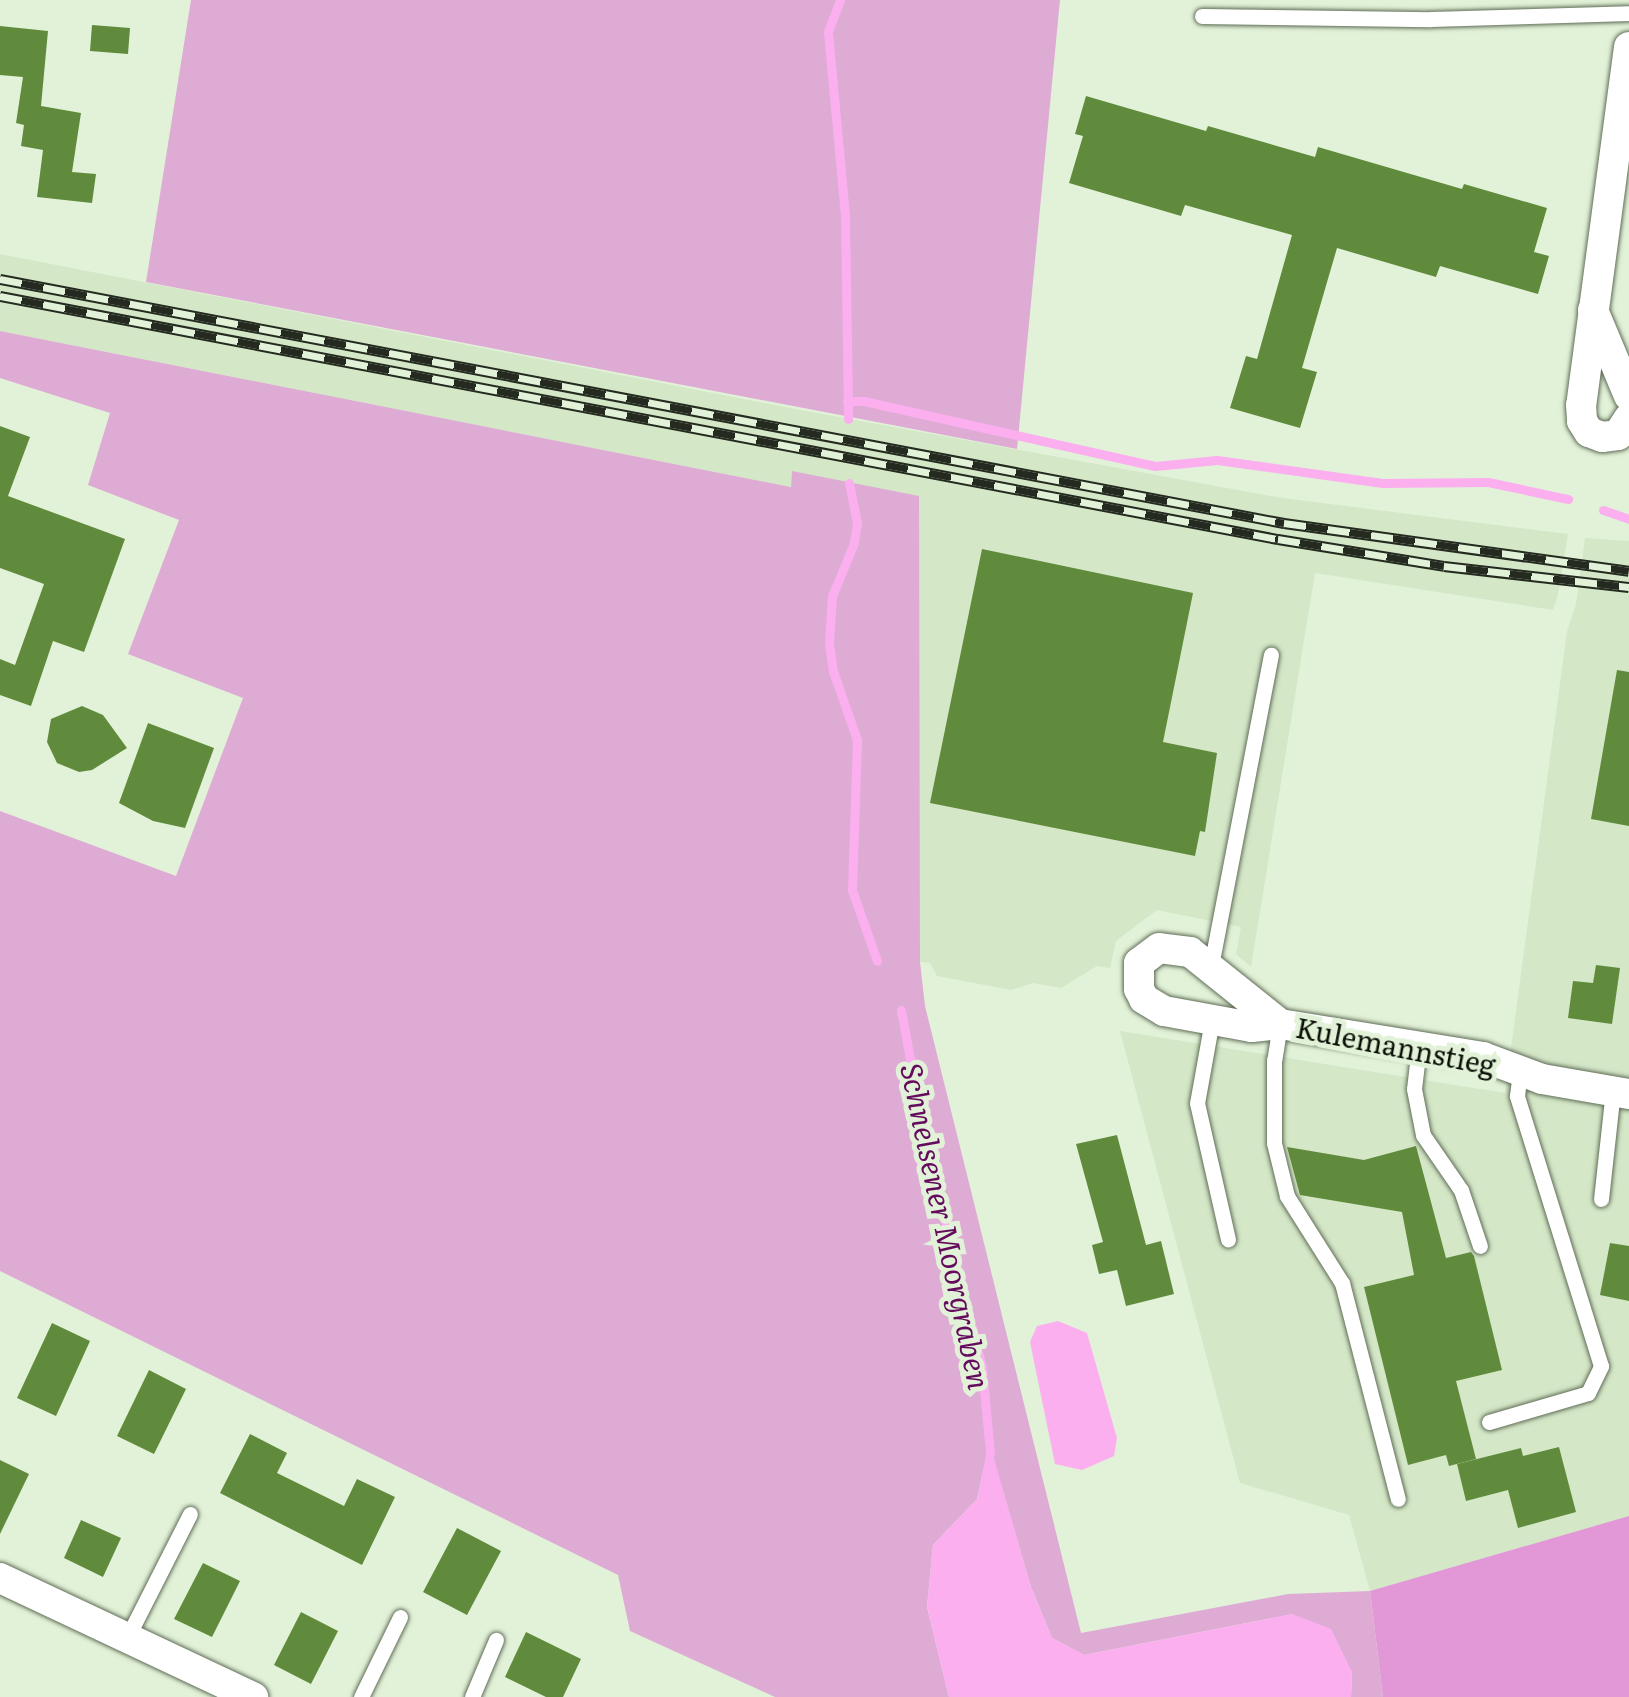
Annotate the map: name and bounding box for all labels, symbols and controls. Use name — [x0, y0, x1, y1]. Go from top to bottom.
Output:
street label: Kulemannstieg — [1293, 1009, 1499, 1081]
water label: Schnelsener Moorgraben — [895, 1060, 999, 1392]

